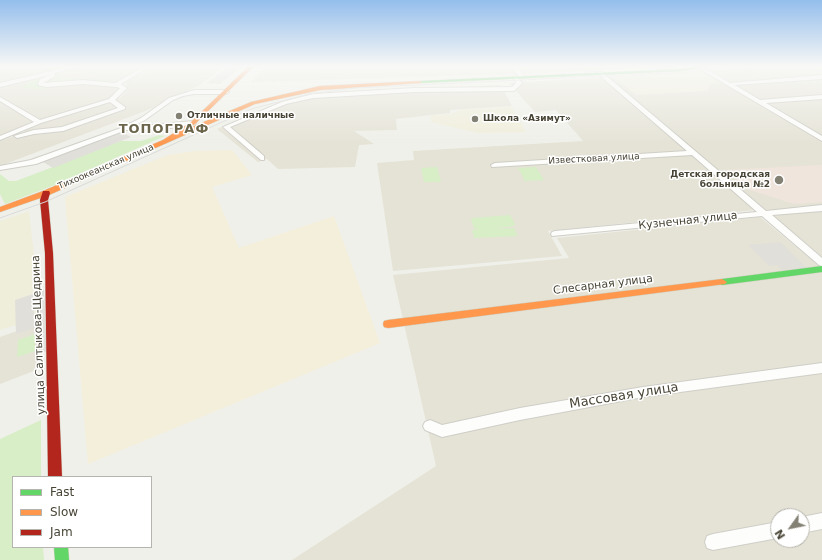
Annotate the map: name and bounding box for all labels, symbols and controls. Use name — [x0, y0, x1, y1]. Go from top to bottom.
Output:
marker: Отличные наличные — [174, 111, 184, 121]
place label: Отличные наличные — [187, 111, 294, 121]
marker: Школа «Азимут» — [470, 114, 480, 124]
place label: Школа «Азимут» — [483, 114, 571, 124]
district label: ТОПОГРАФ — [119, 122, 209, 138]
street label: Тихоокеанская улица — [57, 142, 155, 192]
street label: Известковая улица — [548, 151, 640, 167]
place label: Детская городская больница №2 — [670, 170, 770, 191]
marker: Детская городская больница №2 — [773, 174, 785, 186]
street label: Кузнечная улица — [638, 209, 738, 233]
street label: улица Салтыкова-Щедрина — [30, 255, 48, 415]
street label: Слесарная улица — [552, 272, 654, 298]
street label: Массовая улица — [568, 380, 680, 412]
legend — [12, 476, 152, 548]
text: Fast — [50, 485, 74, 499]
text: Slow — [50, 505, 78, 519]
north arrow — [770, 508, 810, 548]
text: Jam — [50, 525, 73, 539]
text: N — [772, 527, 788, 542]

